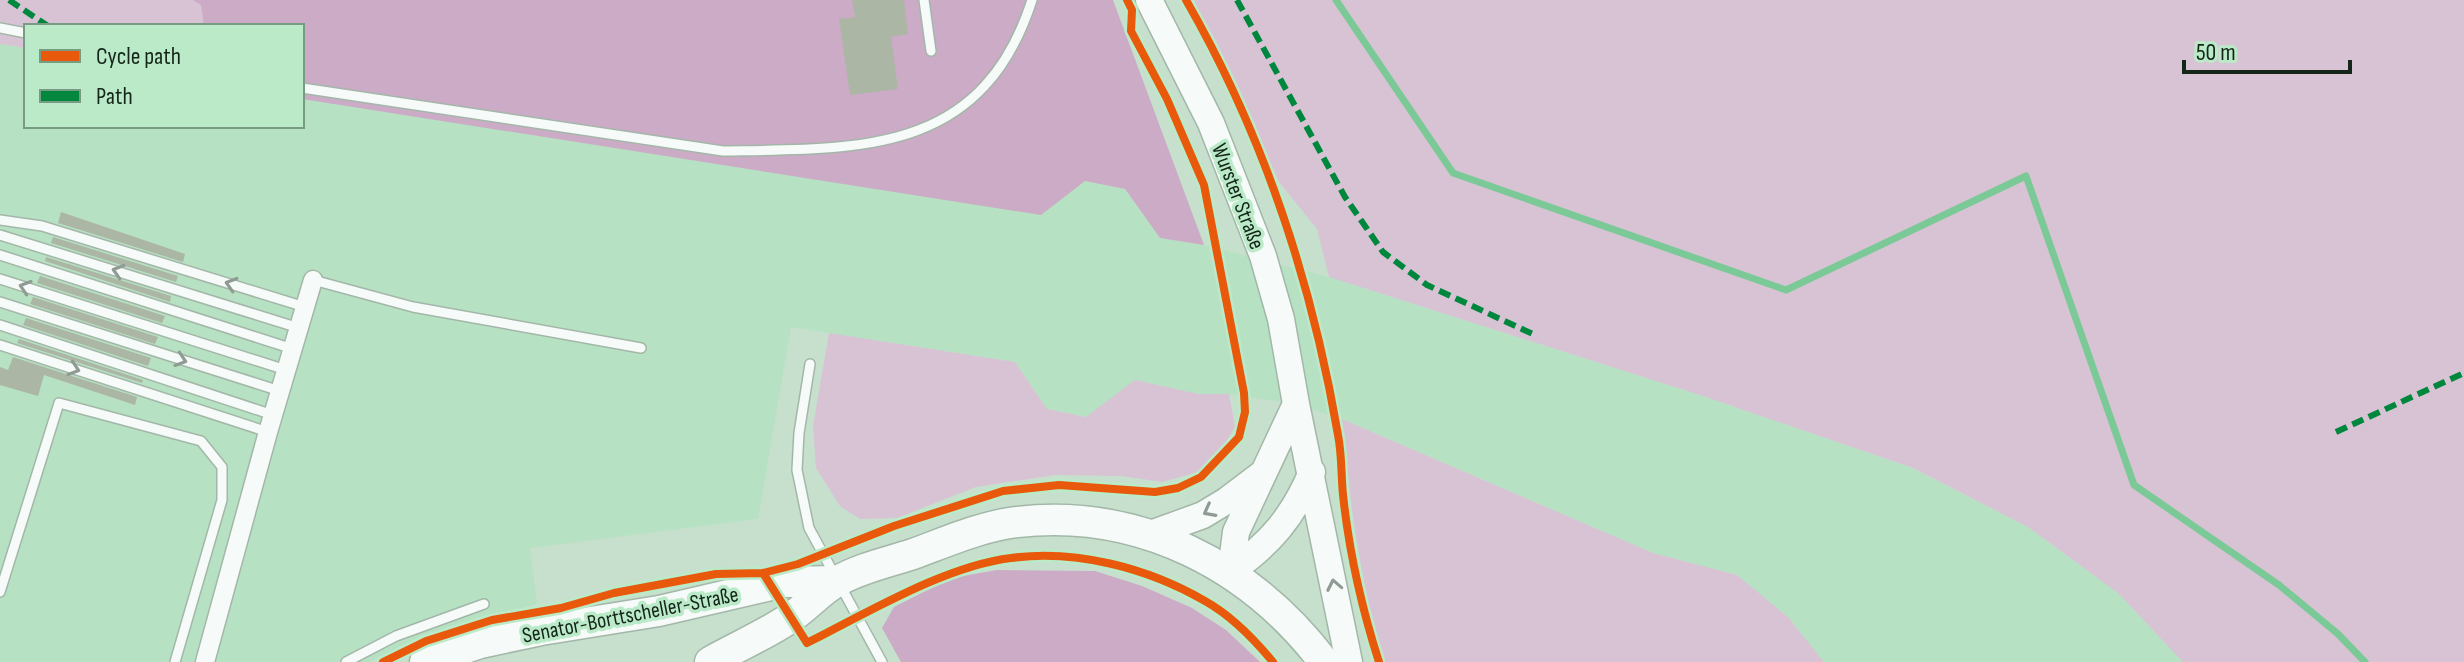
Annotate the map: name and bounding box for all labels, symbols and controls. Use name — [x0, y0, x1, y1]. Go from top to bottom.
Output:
legend — [24, 24, 304, 128]
scale bar — [2184, 24, 2350, 74]
text: 50 m — [2196, 38, 2236, 67]
text: Cycle path — [96, 42, 181, 71]
text: Path — [96, 82, 133, 111]
street label: Wurster Straße — [1205, 140, 1270, 253]
one-way arrow — [111, 264, 125, 280]
one-way arrow — [224, 277, 238, 293]
one-way arrow — [19, 280, 33, 296]
one-way arrow — [173, 350, 187, 366]
one-way arrow — [67, 360, 81, 376]
one-way arrow — [1203, 501, 1217, 516]
one-way arrow — [1327, 579, 1344, 592]
street label: Senator-Borttscheller-Straße — [520, 581, 741, 650]

